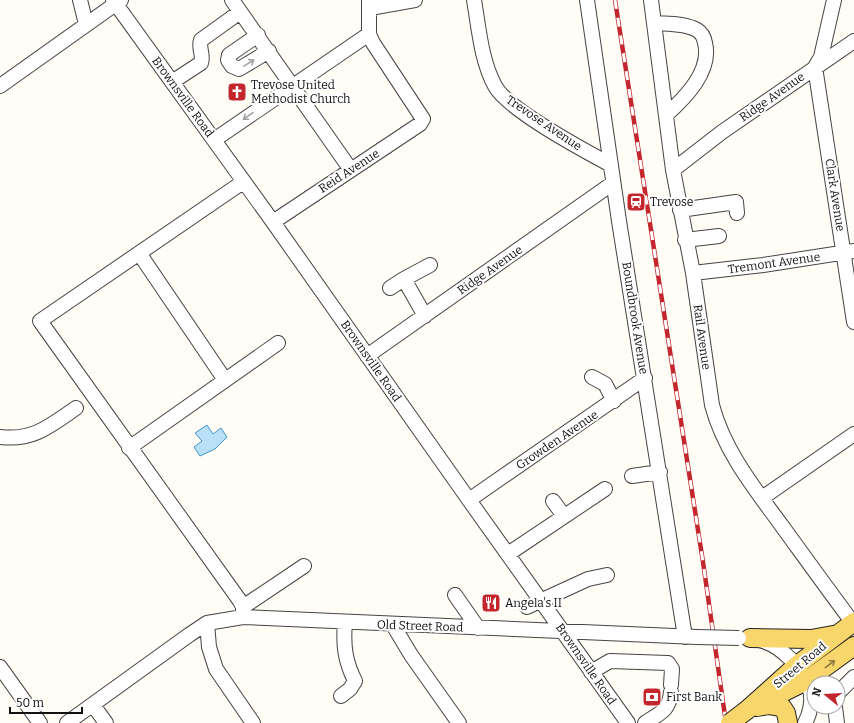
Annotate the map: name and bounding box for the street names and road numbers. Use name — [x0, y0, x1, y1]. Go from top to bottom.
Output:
street label: Brownsville Road — [149, 54, 217, 140]
street label: Ridge Avenue — [737, 69, 807, 125]
street label: Trevose Avenue — [504, 93, 584, 153]
street label: Reid Avenue — [316, 146, 382, 196]
street label: Clark Avenue — [822, 157, 848, 233]
street label: Ridge Avenue — [455, 242, 525, 298]
street label: Tremont Avenue — [727, 250, 821, 276]
street label: Boundbrook Avenue — [619, 261, 651, 375]
street label: Rail Avenue — [690, 303, 714, 371]
street label: Brownsville Road — [338, 318, 404, 404]
street label: Growden Avenue — [513, 407, 601, 473]
street label: Old Street Road — [377, 617, 463, 635]
street label: Brownsville Road — [553, 621, 619, 707]
street label: Street Road — [771, 639, 829, 691]

